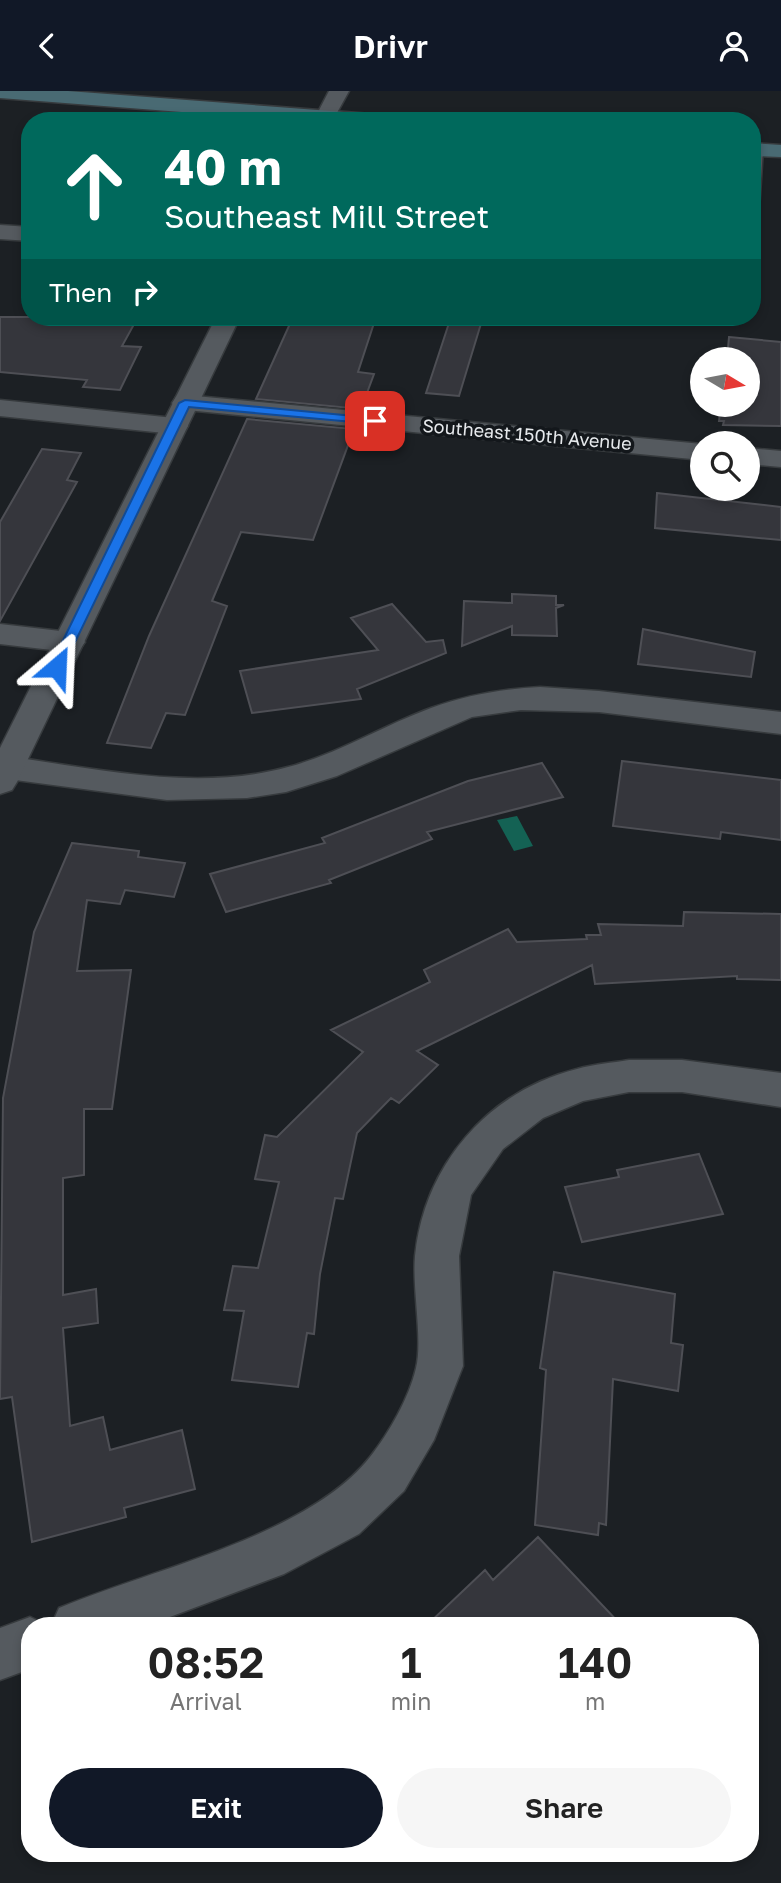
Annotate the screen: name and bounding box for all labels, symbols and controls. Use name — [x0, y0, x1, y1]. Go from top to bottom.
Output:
icon: back — [28, 27, 66, 65]
text: Drivr — [353, 27, 428, 65]
icon: person — [715, 27, 753, 65]
text: 40 m — [164, 137, 282, 196]
icon: ahead — [49, 140, 140, 231]
text: Southeast Mill Street — [164, 197, 489, 235]
icon: right — [126, 273, 164, 311]
text: Then — [49, 277, 112, 308]
north arrow — [690, 347, 760, 417]
map controls — [690, 347, 760, 501]
pin — [345, 391, 405, 451]
icon: arrive — [356, 402, 394, 440]
street label: Southeast 150th Avenue — [422, 414, 633, 454]
button: search — [690, 431, 760, 501]
position arrow — [20, 630, 94, 704]
text: 08:52 — [148, 1637, 264, 1687]
text: 1 — [401, 1637, 422, 1687]
text: 140 — [558, 1637, 632, 1687]
text: Arrival — [170, 1687, 242, 1715]
text: min — [391, 1687, 431, 1715]
text: m — [585, 1687, 605, 1715]
button: Exit — [49, 1768, 383, 1848]
button: Share — [397, 1768, 731, 1848]

